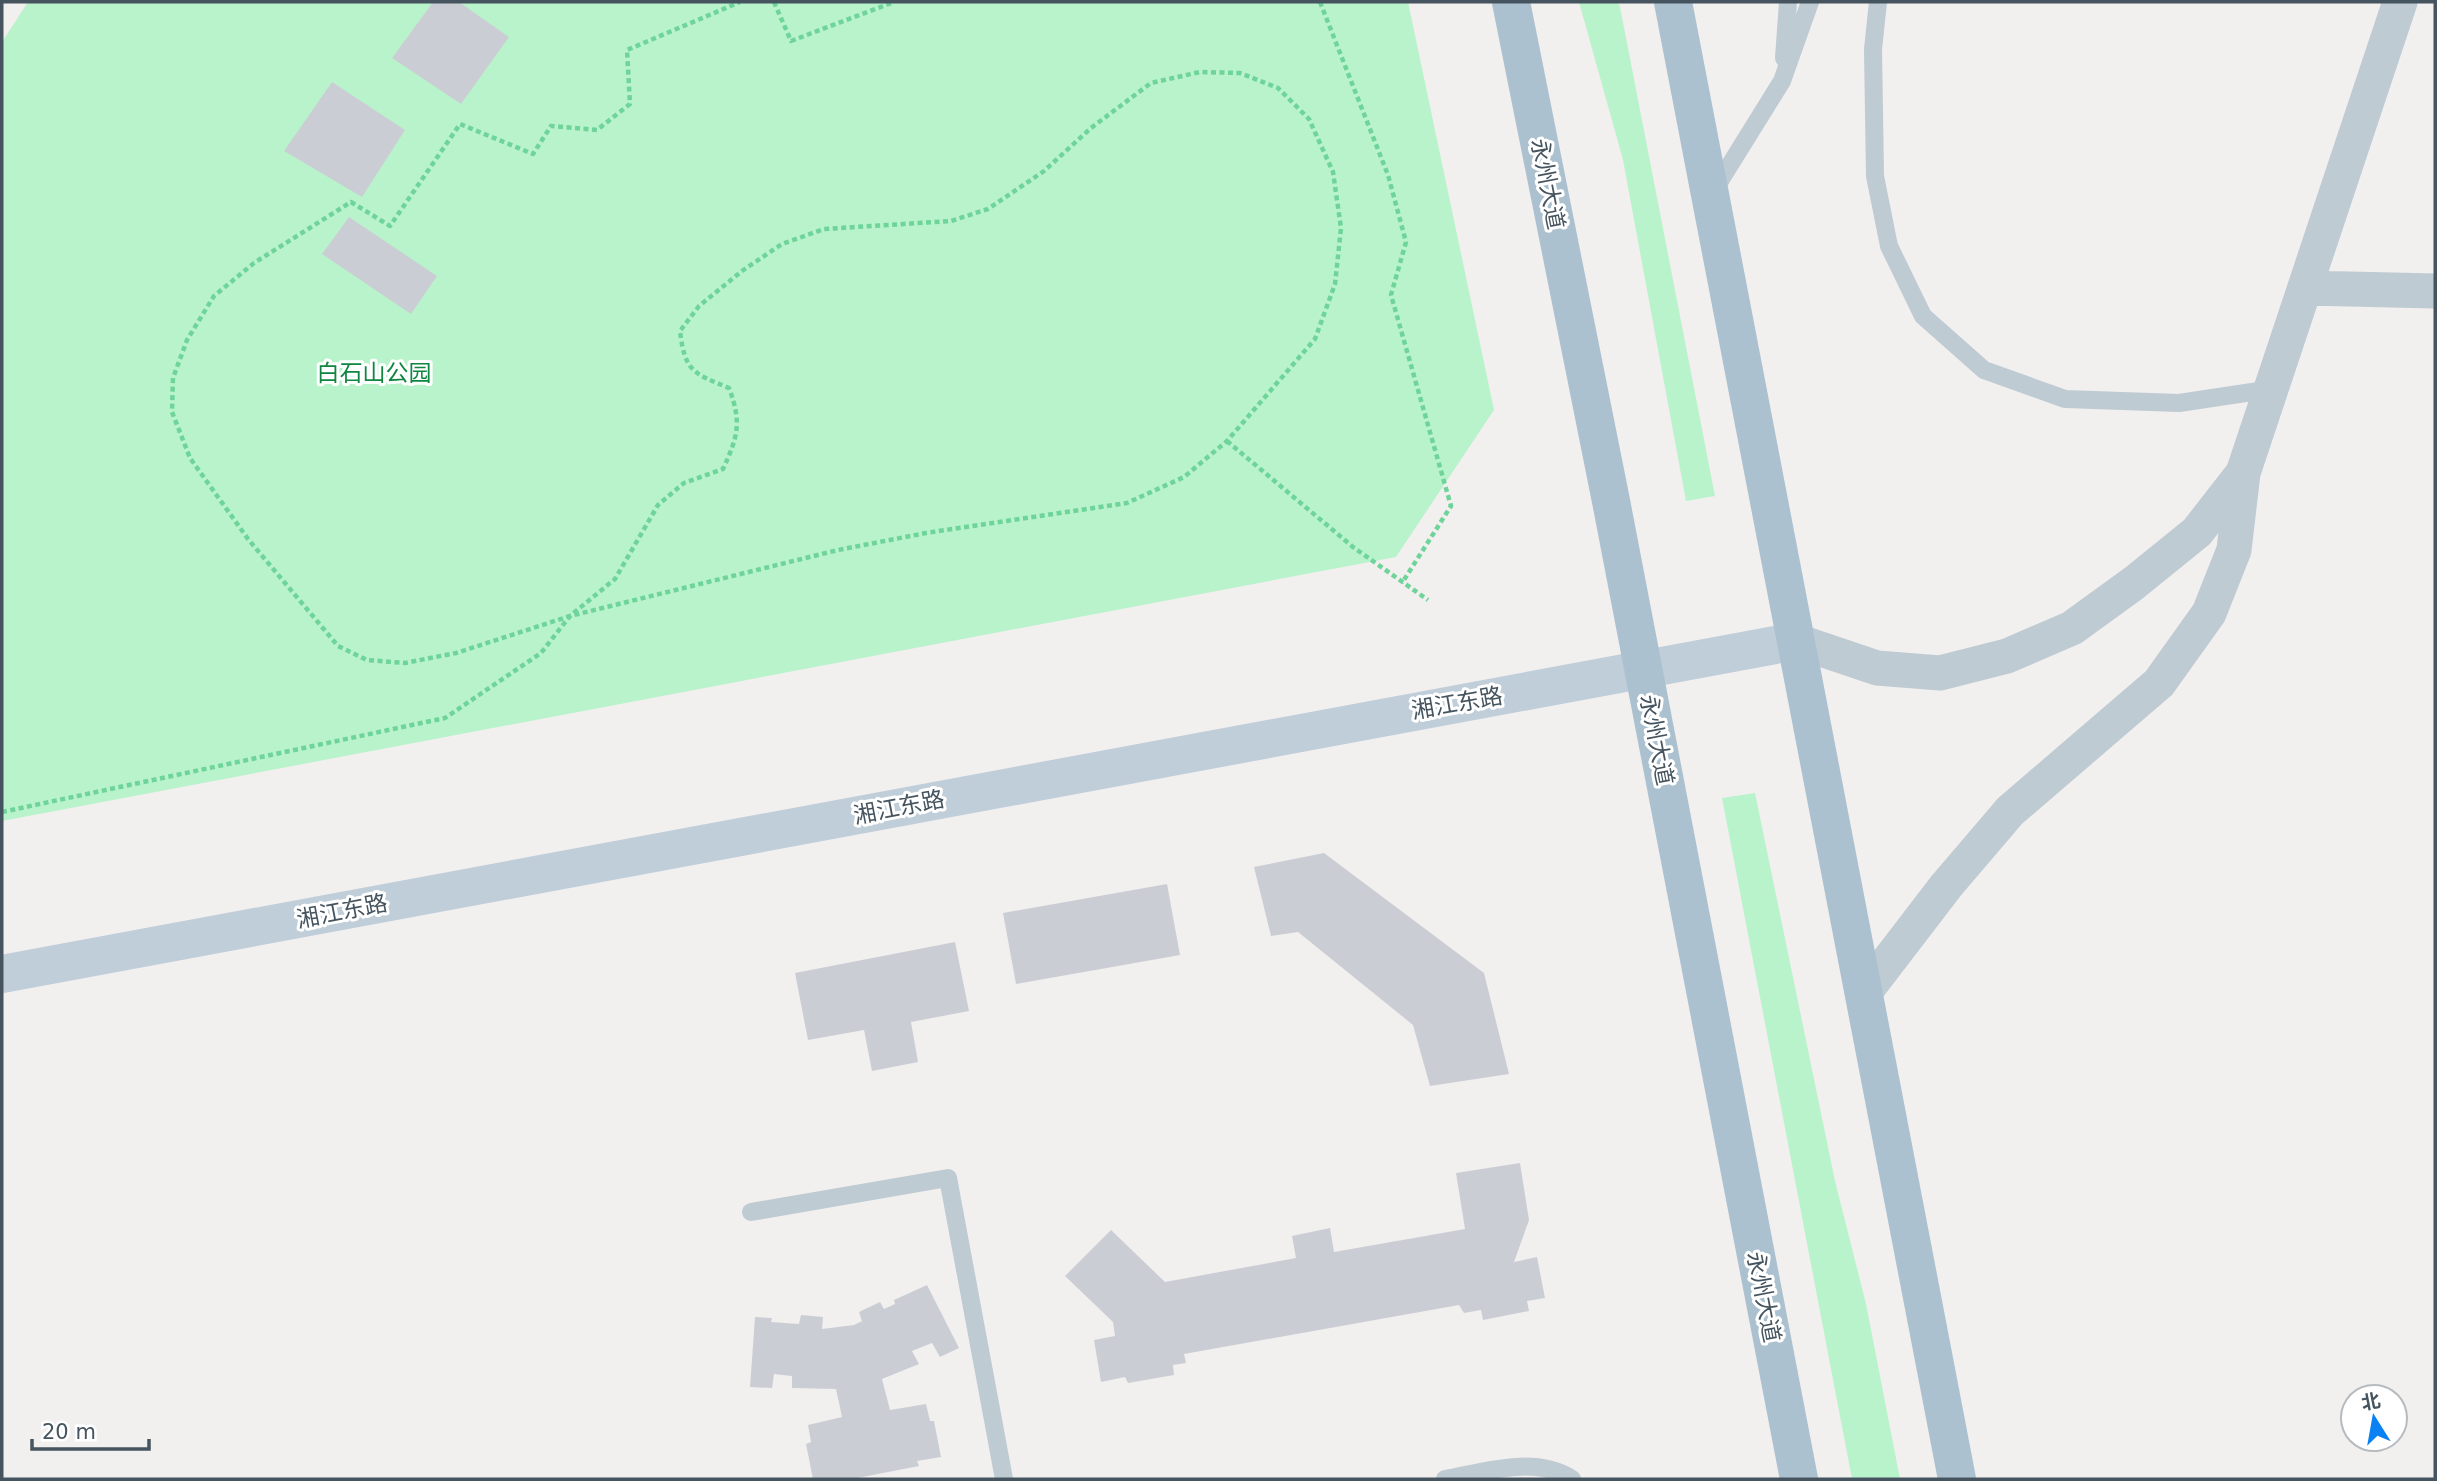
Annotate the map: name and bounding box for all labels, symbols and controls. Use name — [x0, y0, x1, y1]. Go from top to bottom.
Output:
street label: 永州大道 — [1526, 136, 1570, 232]
park label: 白石山公园 — [317, 360, 432, 386]
street label: 湘江东路 — [1409, 682, 1505, 724]
street label: 永州大道 — [1635, 692, 1679, 788]
street label: 湘江东路 — [851, 785, 947, 829]
street label: 湘江东路 — [294, 889, 390, 933]
street label: 永州大道 — [1742, 1249, 1786, 1345]
north arrow — [2339, 1383, 2409, 1453]
text: 北 — [2359, 1389, 2382, 1414]
scale bar — [32, 1408, 149, 1452]
text: 20 m — [42, 1420, 96, 1444]

